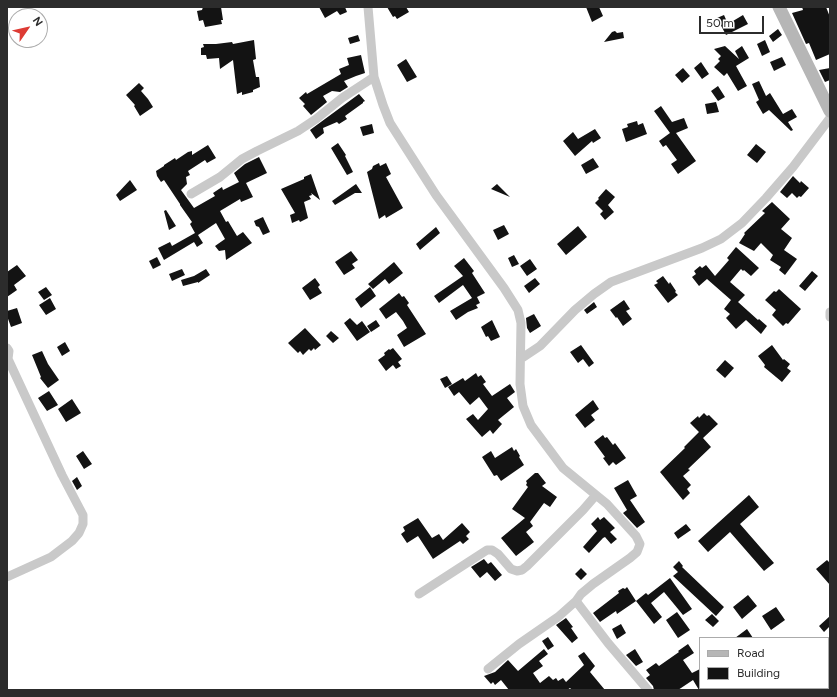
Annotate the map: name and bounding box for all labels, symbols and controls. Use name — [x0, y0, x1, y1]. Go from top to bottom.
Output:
north arrow — [8, 8, 48, 48]
scale bar — [701, 8, 766, 34]
text: N — [30, 14, 45, 29]
text: 50 m — [706, 16, 734, 30]
legend — [699, 637, 829, 689]
text: Road — [737, 646, 765, 660]
text: Building — [737, 666, 780, 680]

